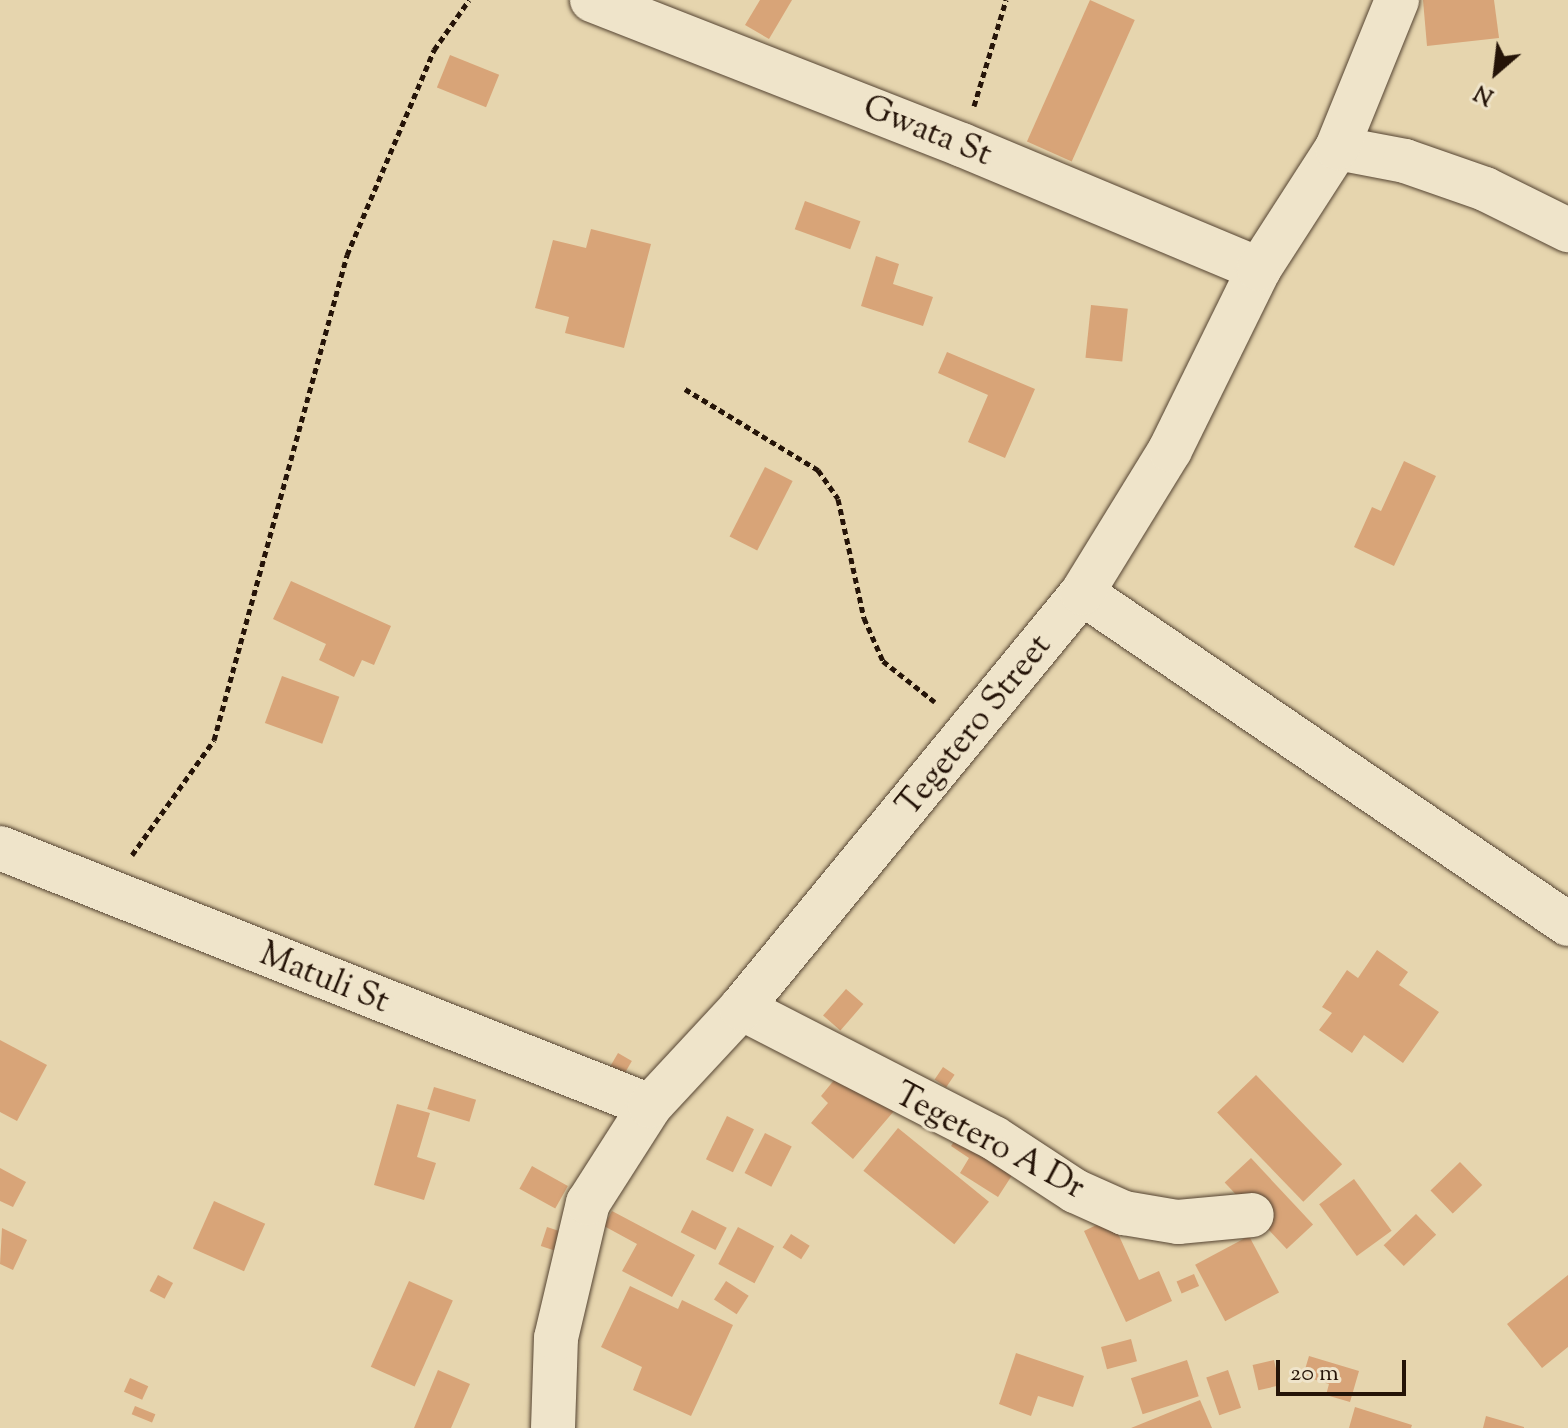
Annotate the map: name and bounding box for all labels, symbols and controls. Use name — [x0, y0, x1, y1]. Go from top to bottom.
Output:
north arrow — [1456, 32, 1536, 112]
text: N — [1469, 75, 1500, 111]
street label: Gwata St — [857, 88, 997, 176]
street label: Tegetero Street — [889, 627, 1061, 825]
street label: Matuli St — [253, 935, 395, 1023]
street label: Tegetero A Dr — [887, 1075, 1091, 1209]
scale bar — [1280, 1344, 1410, 1394]
text: 20 m — [1290, 1357, 1339, 1391]

